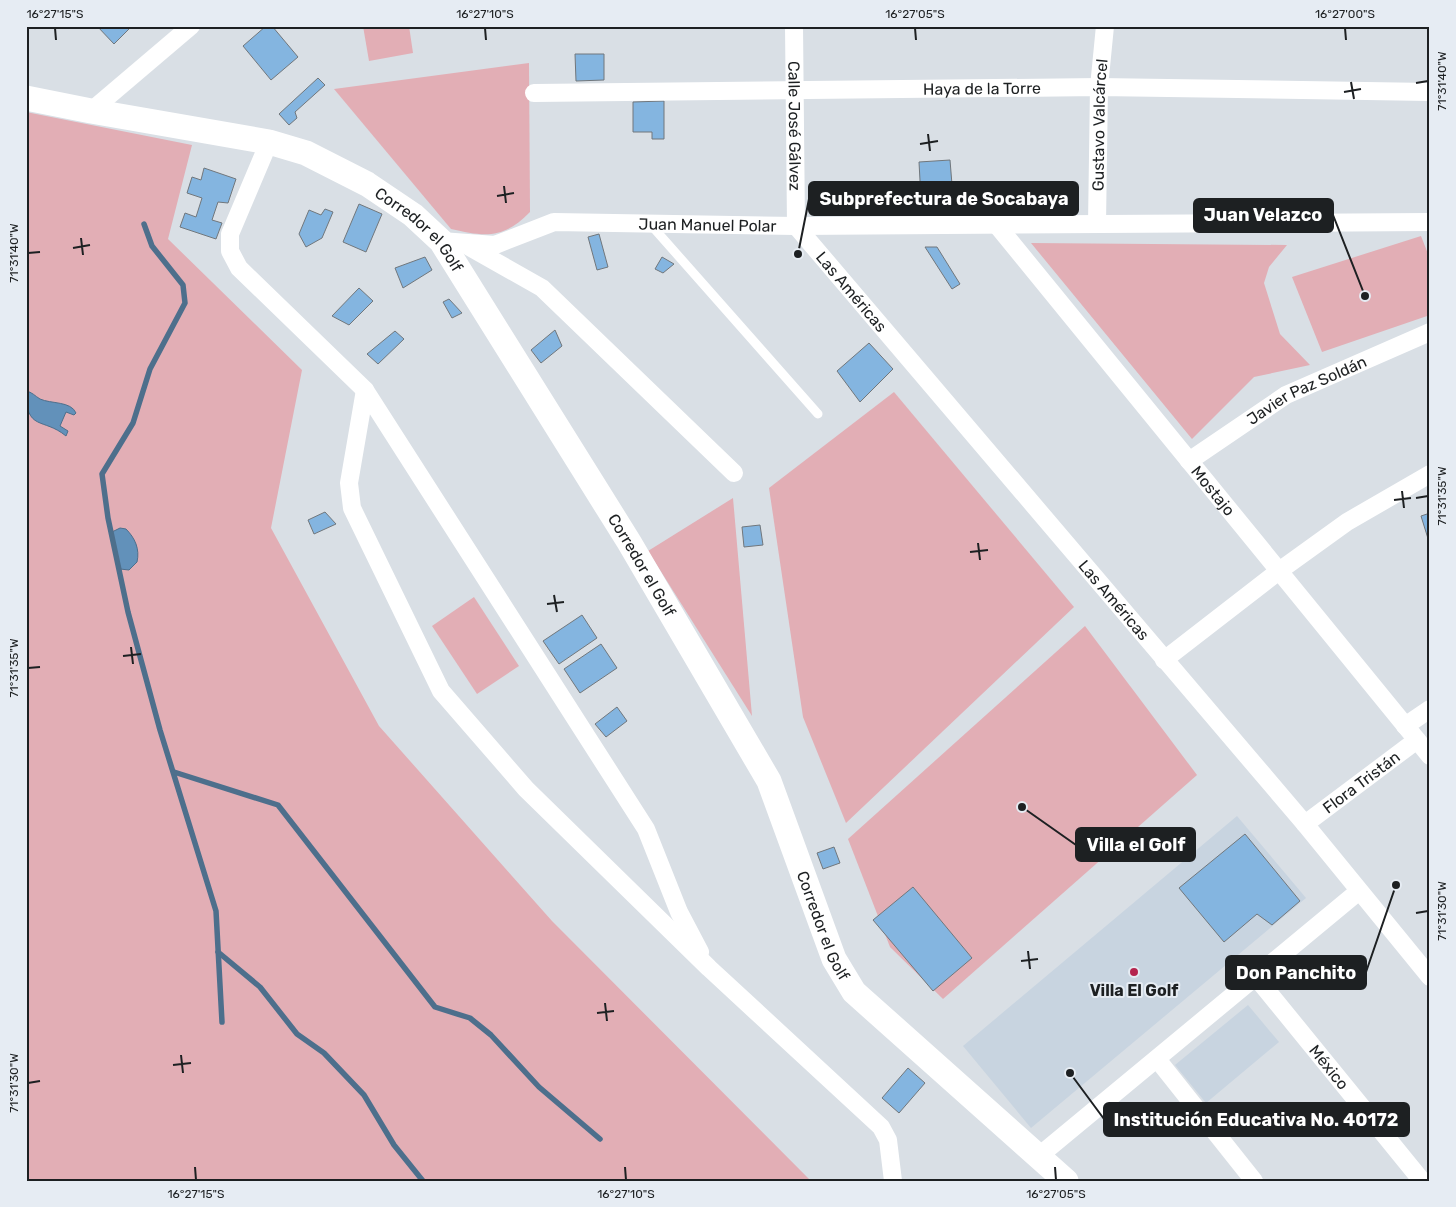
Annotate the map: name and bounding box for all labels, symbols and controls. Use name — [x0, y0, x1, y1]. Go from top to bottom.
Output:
text: 16°27'15"S — [26, 7, 84, 21]
text: 16°27'10"S — [456, 7, 514, 21]
text: 16°27'05"S — [885, 7, 945, 21]
text: 16°27'00"S — [1315, 7, 1375, 21]
text: 71°31'40"W — [1435, 51, 1449, 111]
street label: Gustavo Valcárcel — [1088, 58, 1111, 191]
street label: Calle José Gálvez — [785, 61, 805, 191]
street label: Haya de la Torre — [923, 78, 1041, 98]
callout: Subprefectura de Socabaya — [809, 182, 1078, 215]
street label: Corredor el Golf — [372, 183, 468, 276]
text: Subprefectura de Socabaya — [819, 188, 1069, 210]
callout: Juan Velazco — [1194, 199, 1333, 232]
text: Juan Velazco — [1204, 204, 1322, 226]
street label: Juan Manuel Polar — [638, 214, 777, 235]
text: 71°31'40"W — [7, 223, 21, 283]
street label: Las Américas — [812, 248, 891, 335]
street label: Javier Paz Soldán — [1243, 351, 1369, 428]
street label: Mostajo — [1188, 462, 1239, 519]
text: 71°31'35"W — [1435, 466, 1449, 526]
street label: Corredor el Golf — [604, 510, 680, 620]
street label: Las Américas — [1075, 556, 1154, 644]
text: 71°31'35"W — [7, 638, 21, 698]
street label: Flora Tristán — [1319, 747, 1403, 817]
callout: Villa el Golf — [1076, 828, 1195, 861]
text: Villa el Golf — [1087, 834, 1185, 856]
street label: Corredor el Golf — [793, 868, 854, 984]
text: 71°31'30"W — [1435, 881, 1449, 941]
callout: Don Panchito — [1226, 956, 1366, 989]
text: Don Panchito — [1236, 962, 1356, 984]
marker: Villa El Golf — [1128, 966, 1140, 978]
place label: Villa El Golf — [1090, 981, 1179, 1000]
street label: México — [1305, 1041, 1353, 1093]
text: 71°31'30"W — [7, 1053, 21, 1113]
callout: Institución Educativa No. 40172 — [1104, 1103, 1409, 1136]
text: Institución Educativa No. 40172 — [1113, 1109, 1399, 1131]
text: 16°27'15"S — [167, 1187, 225, 1201]
text: 16°27'10"S — [597, 1187, 655, 1201]
text: 16°27'05"S — [1026, 1187, 1086, 1201]

